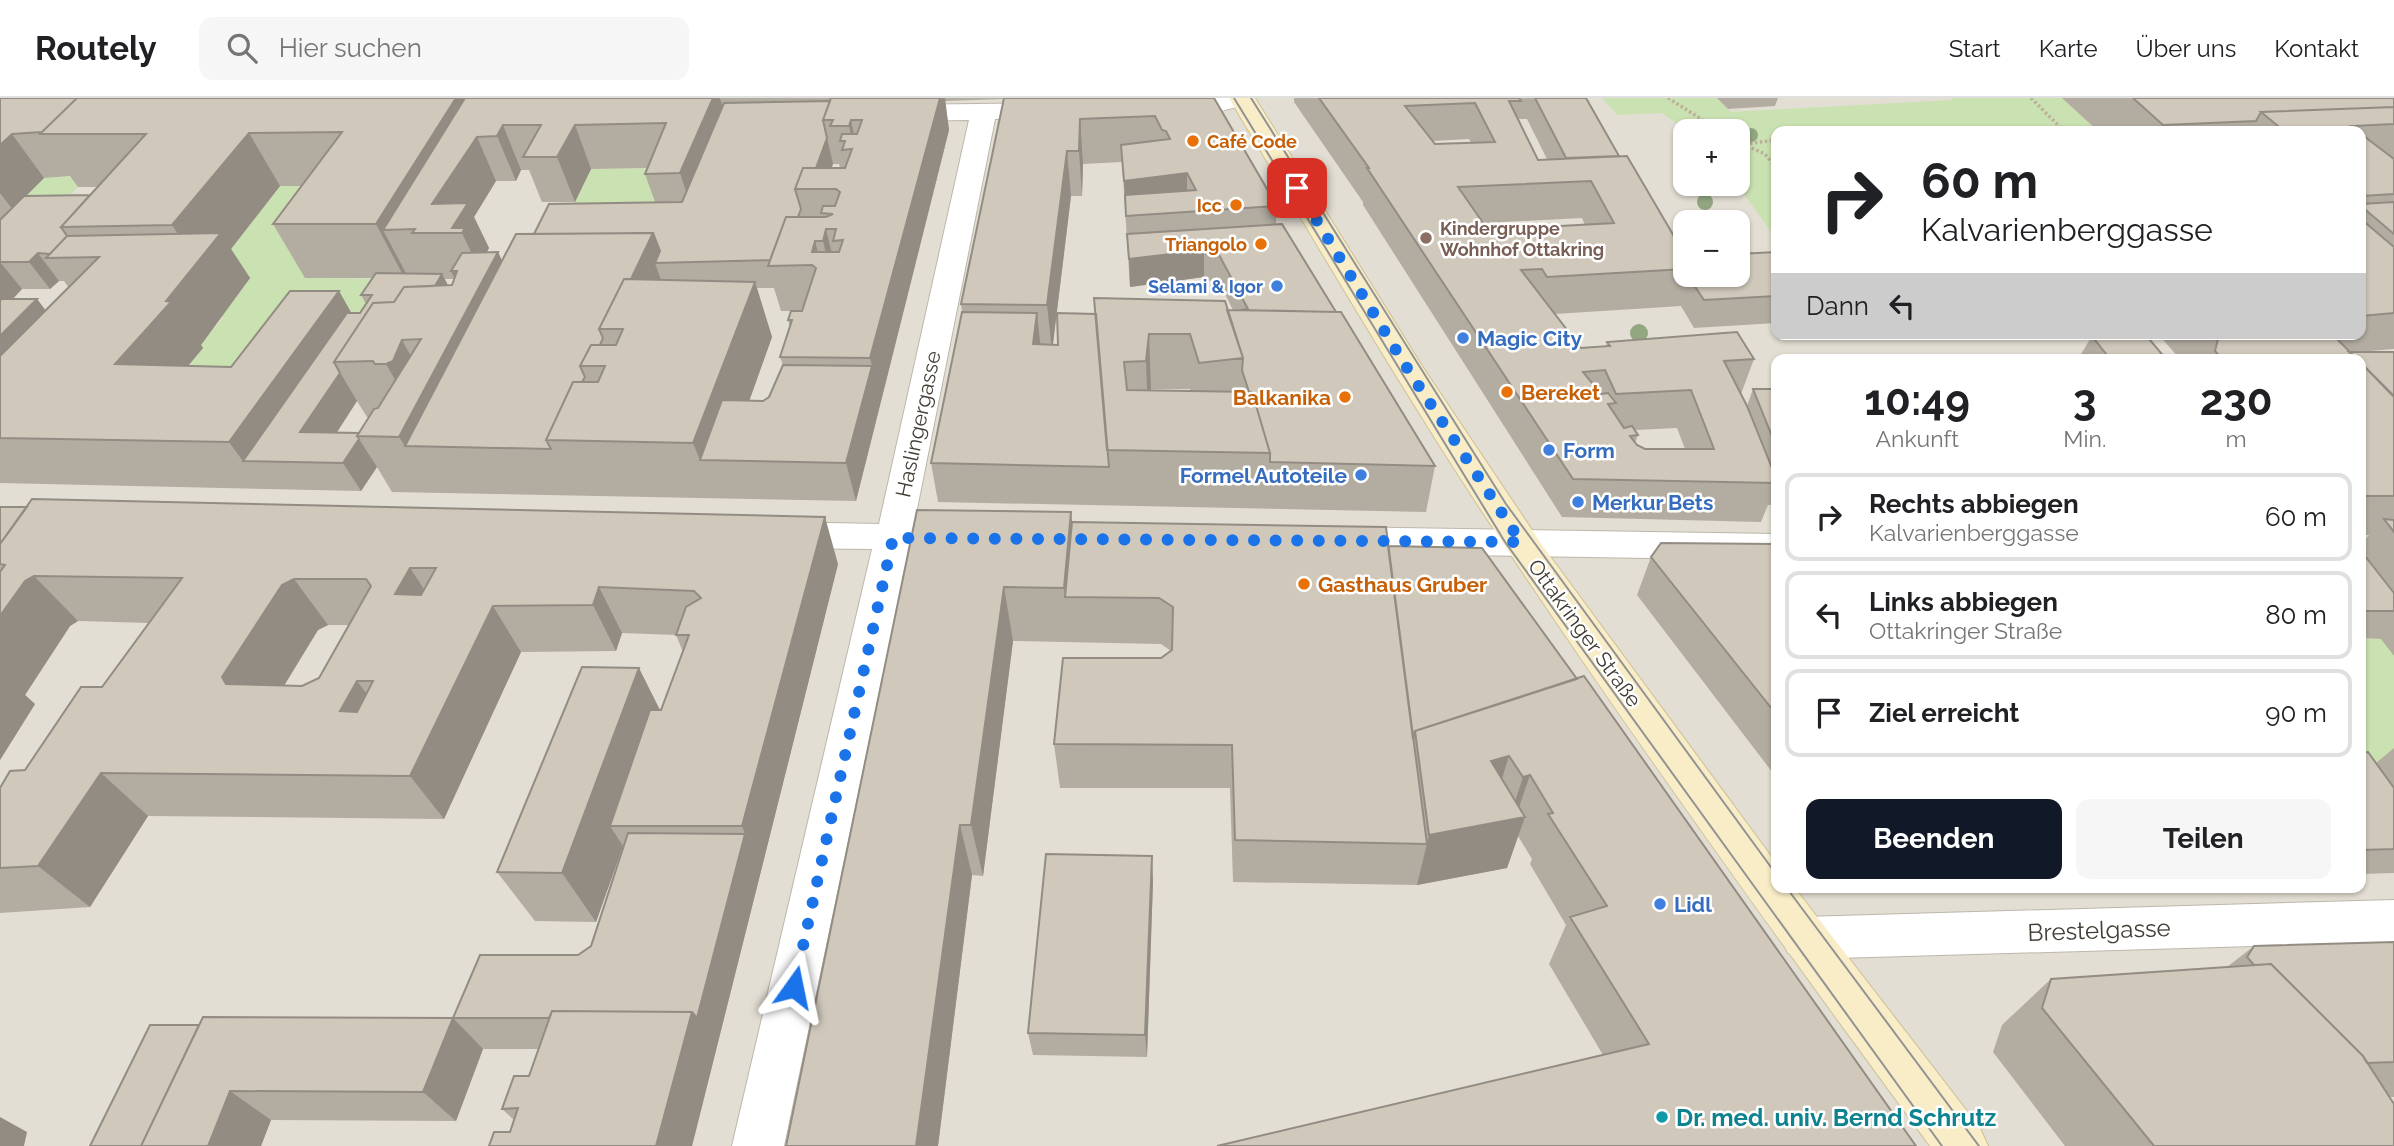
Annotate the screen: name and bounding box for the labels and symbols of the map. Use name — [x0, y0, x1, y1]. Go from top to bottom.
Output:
place label: Café Code — [1207, 131, 1297, 152]
marker: Café Code — [1185, 133, 1201, 149]
pin — [1267, 158, 1327, 218]
place label: Icc — [1197, 195, 1222, 216]
marker: Icc — [1228, 197, 1244, 213]
place label: Kindergruppe Wohnhof Ottakring — [1440, 218, 1604, 260]
marker: Kindergruppe Wohnhof Ottakring — [1418, 230, 1434, 246]
place label: Triangolo — [1165, 234, 1247, 255]
marker: Triangolo — [1253, 236, 1269, 252]
place label: Selami & Igor — [1148, 276, 1263, 297]
marker: Selami & Igor — [1269, 278, 1285, 294]
place label: Magic City — [1477, 326, 1582, 351]
marker: Magic City — [1455, 330, 1471, 346]
street label: Haslingergasse — [890, 349, 946, 499]
place label: Bereket — [1521, 380, 1600, 405]
marker: Bereket — [1499, 384, 1515, 400]
place label: Balkanika — [1233, 385, 1331, 410]
marker: Balkanika — [1337, 389, 1353, 405]
place label: Form — [1563, 438, 1615, 463]
marker: Form — [1541, 442, 1557, 458]
place label: Formel Autoteile — [1180, 463, 1347, 488]
marker: Formel Autoteile — [1353, 467, 1369, 483]
place label: Merkur Bets — [1592, 490, 1713, 515]
marker: Merkur Bets — [1570, 494, 1586, 510]
street label: Ottakringer Straße — [1523, 554, 1647, 712]
place label: Gasthaus Gruber — [1318, 572, 1487, 597]
marker: Gasthaus Gruber — [1296, 576, 1312, 592]
place label: Lidl — [1674, 892, 1712, 917]
marker: Lidl — [1652, 896, 1668, 912]
street label: Brestelgasse — [2027, 913, 2171, 947]
position arrow — [757, 950, 831, 1024]
place label: Dr. med. univ. Bernd Schrutz — [1676, 1103, 1997, 1132]
marker: Dr. med. univ. Bernd Schrutz — [1654, 1109, 1670, 1125]

